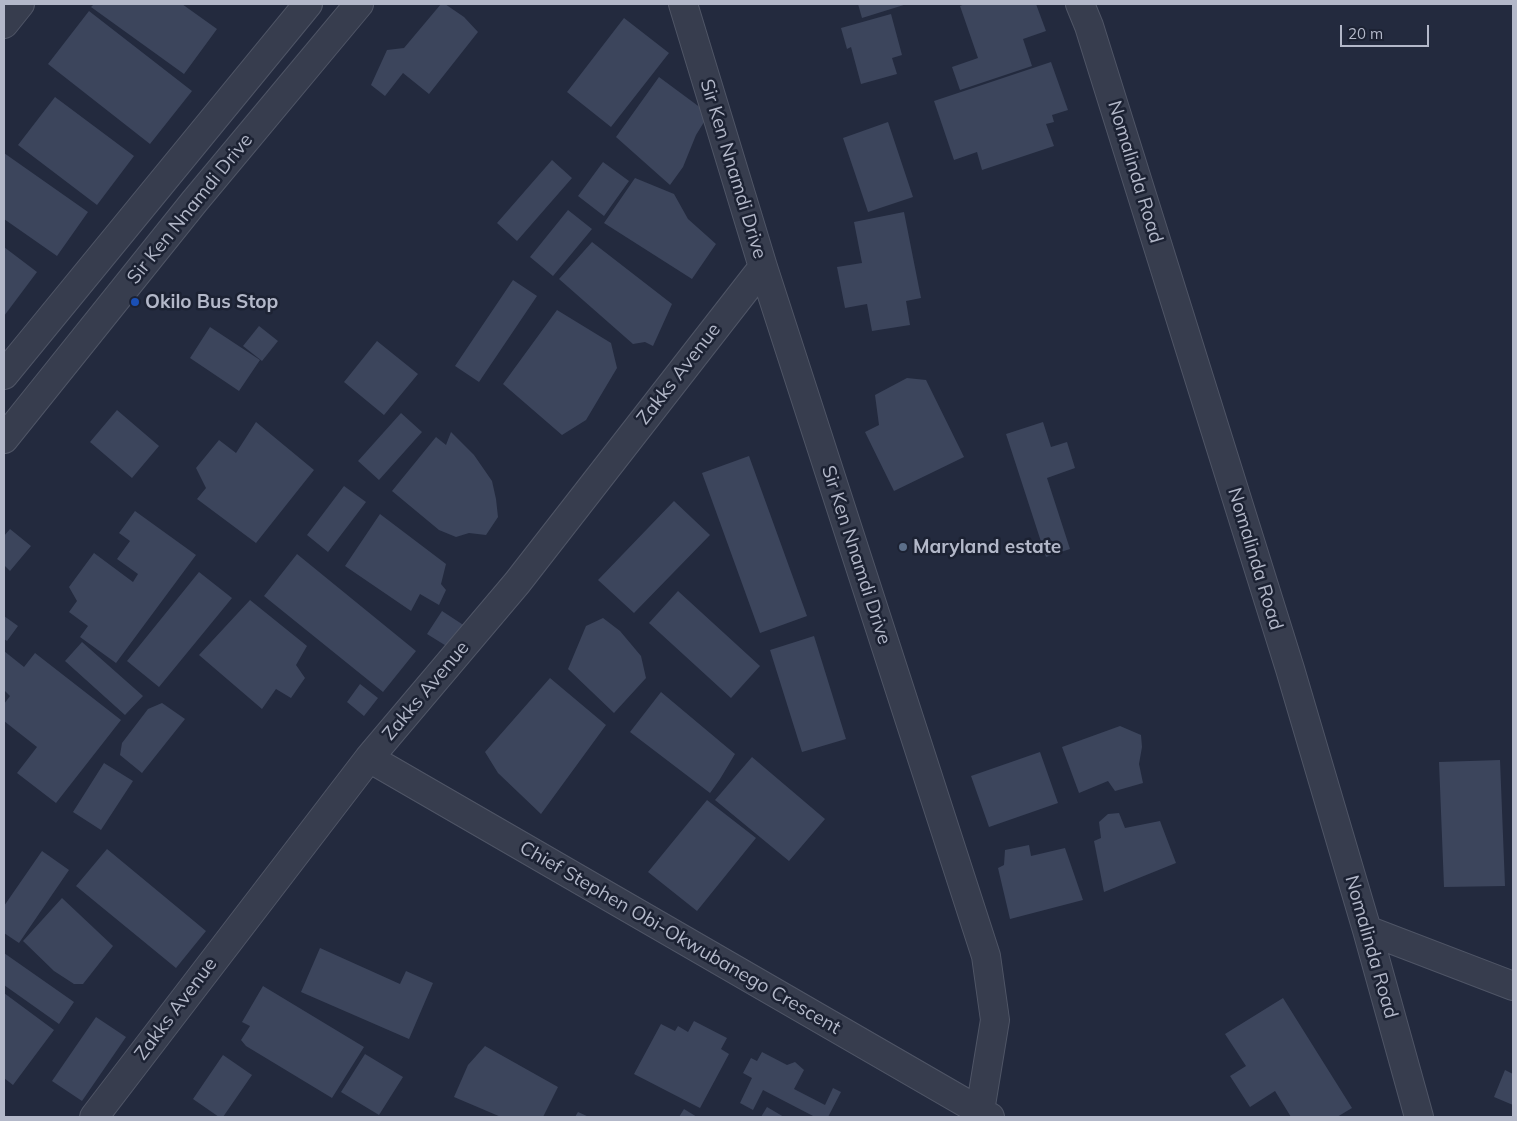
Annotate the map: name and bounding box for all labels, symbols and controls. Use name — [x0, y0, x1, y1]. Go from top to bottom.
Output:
scale bar — [1342, 15, 1431, 47]
text: 20 m — [1348, 24, 1383, 43]
street label: Sir Ken Nnamdi Drive — [695, 76, 771, 262]
street label: Nomalinda Road — [1103, 98, 1167, 246]
street label: Sir Ken Nnamdi Drive — [122, 129, 258, 289]
place label: Okilo Bus Stop — [145, 291, 278, 313]
marker: Okilo Bus Stop — [129, 296, 141, 308]
street label: Zakks Avenue — [632, 319, 726, 429]
street label: Sir Ken Nnamdi Drive — [816, 463, 896, 647]
street label: Nomalinda Road — [1223, 485, 1287, 633]
place label: Maryland estate — [913, 536, 1061, 558]
marker: Maryland estate — [897, 541, 909, 553]
street label: Zakks Avenue — [378, 637, 474, 745]
street label: Chief Stephen Obi-Okwubanego Crescent — [515, 836, 845, 1040]
street label: Nomalinda Road — [1340, 873, 1402, 1021]
street label: Zakks Avenue — [130, 953, 222, 1065]

